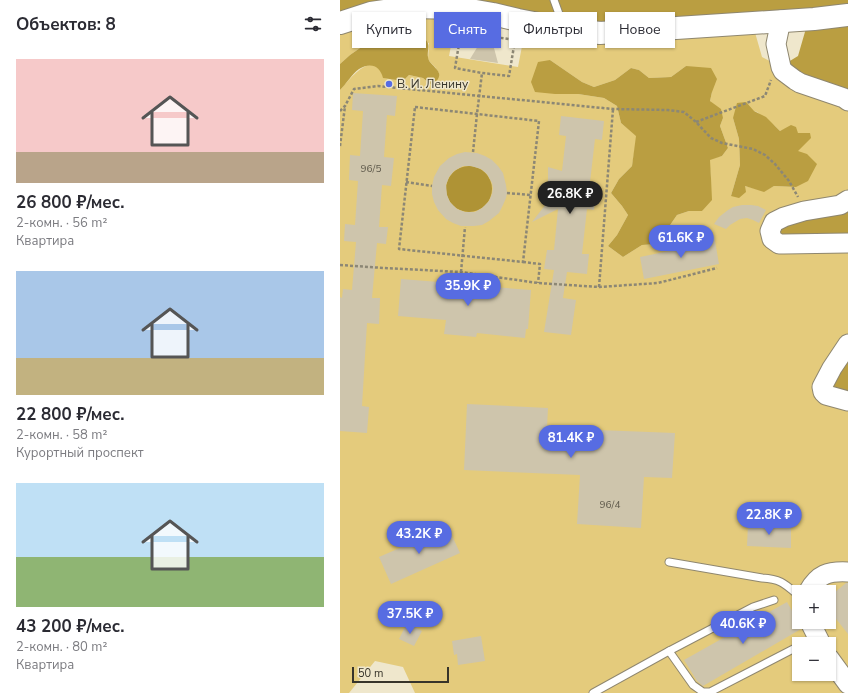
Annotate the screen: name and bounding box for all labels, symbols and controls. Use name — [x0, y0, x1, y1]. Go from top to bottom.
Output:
chip: Купить — [352, 12, 426, 48]
chip: Снять — [434, 12, 501, 48]
chip: Фильтры — [509, 12, 597, 48]
chip: Новое — [605, 12, 675, 48]
text: Объектов: 8 — [16, 13, 116, 36]
icon: filters — [302, 13, 324, 35]
place label: В. И. Ленину — [397, 76, 469, 92]
marker: В. И. Ленину — [384, 79, 394, 89]
icon: home — [134, 85, 206, 157]
house number: 96/5 — [361, 162, 381, 176]
pin: 26.8K ₽ — [533, 181, 607, 215]
text: 26.8K ₽ — [547, 185, 593, 203]
text: 26 800 ₽/мес. — [16, 191, 124, 214]
text: 2-комн. · 56 m² — [16, 214, 107, 232]
pin: 61.6K ₽ — [644, 225, 718, 259]
text: 61.6K ₽ — [658, 229, 704, 247]
text: Квартира — [16, 232, 74, 250]
pin: 35.9K ₽ — [431, 273, 505, 307]
text: 35.9K ₽ — [445, 277, 491, 295]
icon: home — [134, 297, 206, 369]
text: 22 800 ₽/мес. — [16, 403, 124, 426]
pin: 81.4K ₽ — [534, 425, 608, 459]
text: 2-комн. · 58 m² — [16, 426, 107, 444]
text: 81.4K ₽ — [548, 429, 594, 447]
text: Курортный проспект — [16, 444, 144, 462]
house number: 96/4 — [600, 498, 620, 512]
pin: 22.8K ₽ — [732, 502, 806, 536]
text: 22.8K ₽ — [746, 506, 792, 524]
icon: home — [134, 509, 206, 581]
pin: 43.2K ₽ — [382, 521, 456, 555]
text: 43.2K ₽ — [396, 525, 442, 543]
map controls — [792, 585, 836, 681]
button: + — [792, 585, 836, 629]
pin: 37.5K ₽ — [373, 601, 447, 635]
text: 37.5K ₽ — [387, 605, 433, 623]
pin: 40.6K ₽ — [706, 611, 780, 645]
text: 43 200 ₽/мес. — [16, 615, 124, 638]
text: 40.6K ₽ — [720, 615, 766, 633]
button: − — [792, 637, 836, 681]
text: 2-комн. · 80 m² — [16, 638, 107, 656]
text: Квартира — [16, 656, 74, 674]
scale bar — [352, 665, 449, 684]
text: 50 m — [358, 666, 383, 681]

